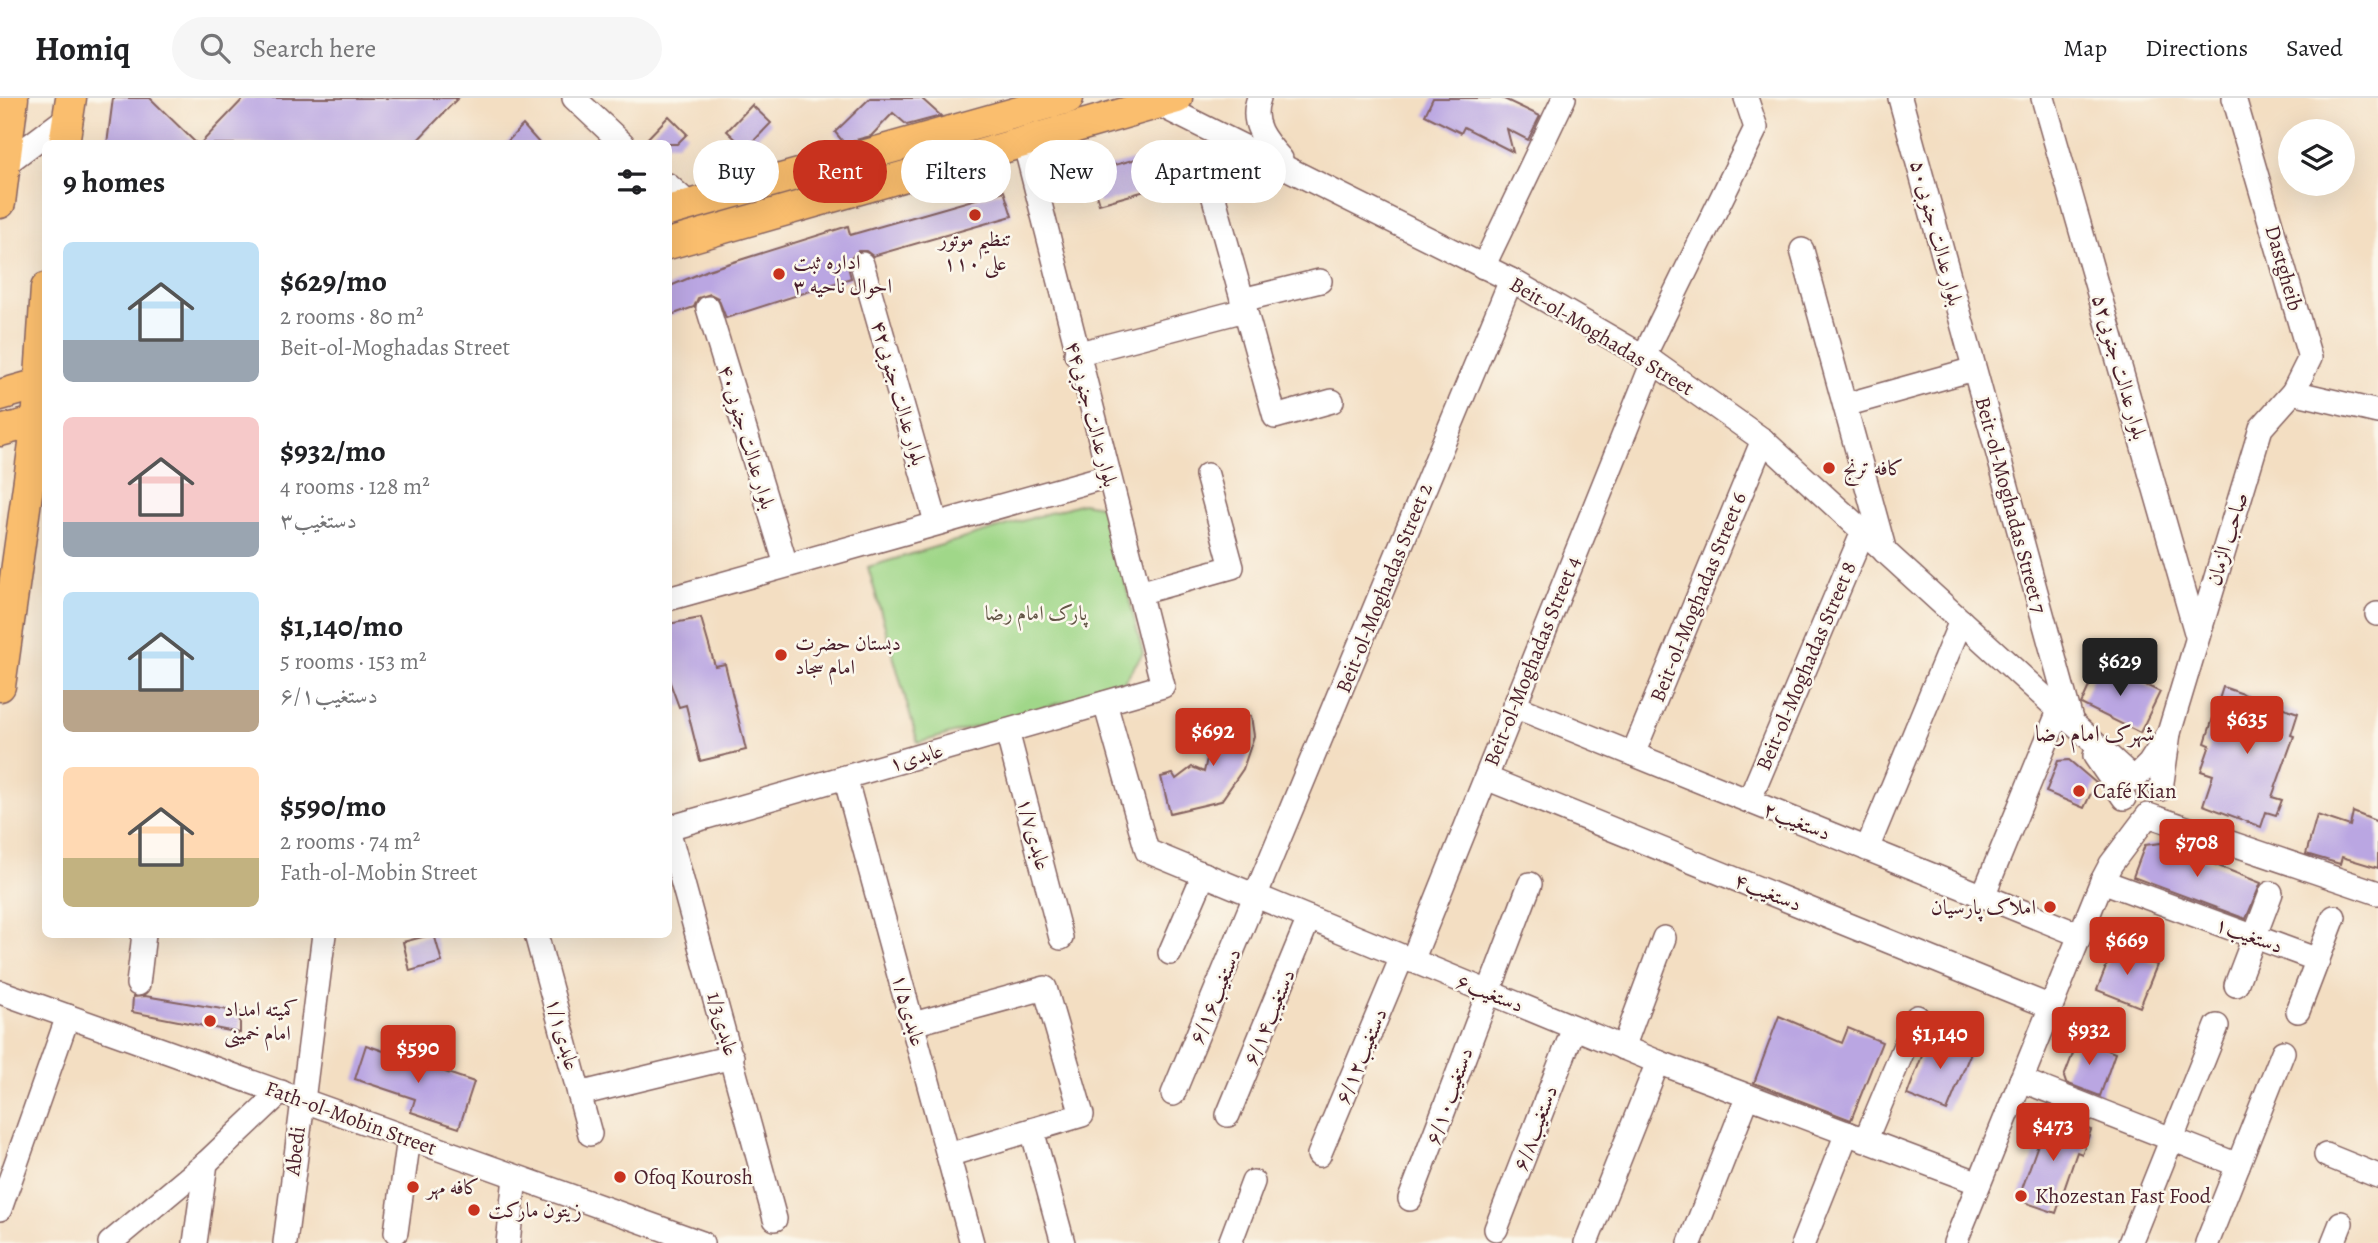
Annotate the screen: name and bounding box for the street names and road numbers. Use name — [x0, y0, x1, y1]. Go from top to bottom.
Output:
street label: بلوار عدالت جنوبی۵۰ — [1903, 157, 1970, 309]
street label: Dastgheib — [2258, 222, 2310, 314]
street label: Beit-ol-Moghadas Street — [1505, 270, 1699, 402]
street label: بلوار عدالت جنوبی۵۲ — [2085, 291, 2154, 443]
street label: بلوار عدالت جنوبی۴۲ — [864, 317, 933, 469]
street label: بلوار عدالت جنوبی۴۴ — [1058, 338, 1125, 490]
street label: بلوار عدالت جنوبی۴۰ — [711, 361, 782, 513]
street label: Beit-ol-Moghadas Street 7 — [1969, 394, 2053, 617]
street label: Beit-ol-Moghadas Street 2 — [1329, 479, 1439, 697]
street label: Beit-ol-Moghadas Street 6 — [1643, 488, 1753, 706]
street label: صاحب الزمان — [2200, 489, 2254, 589]
street label: Beit-ol-Moghadas Street 4 — [1477, 552, 1587, 770]
street label: Beit-ol-Moghadas Street 8 — [1749, 557, 1863, 775]
street label: ۱عابدی — [886, 736, 946, 778]
street label: عابدی۱/۷ — [1011, 795, 1057, 873]
street label: ۲دستغیب — [1759, 795, 1835, 847]
street label: دستغیب۴ — [1730, 866, 1806, 918]
street label: دستغیب۱ — [2211, 910, 2287, 960]
street label: دستغیب۶/۱۶ — [1182, 944, 1248, 1048]
street label: دستغیب۶/۱۴ — [1236, 965, 1302, 1069]
street label: دستغیب۶ — [1452, 967, 1528, 1019]
street label: عابدی۱/۵ — [886, 971, 932, 1049]
street label: عابدی1/3 — [701, 989, 745, 1059]
street label: عابدی۱/۱ — [540, 995, 586, 1073]
street label: دستغیب۶/۱۲ — [1328, 1004, 1394, 1108]
street label: دستغیب۶/۱۰ — [1418, 1043, 1480, 1149]
street label: Fath-ol-Mobin Street — [261, 1074, 441, 1162]
street label: دستغیب۶/۸ — [1506, 1081, 1564, 1175]
street label: Abedi — [278, 1125, 312, 1178]

